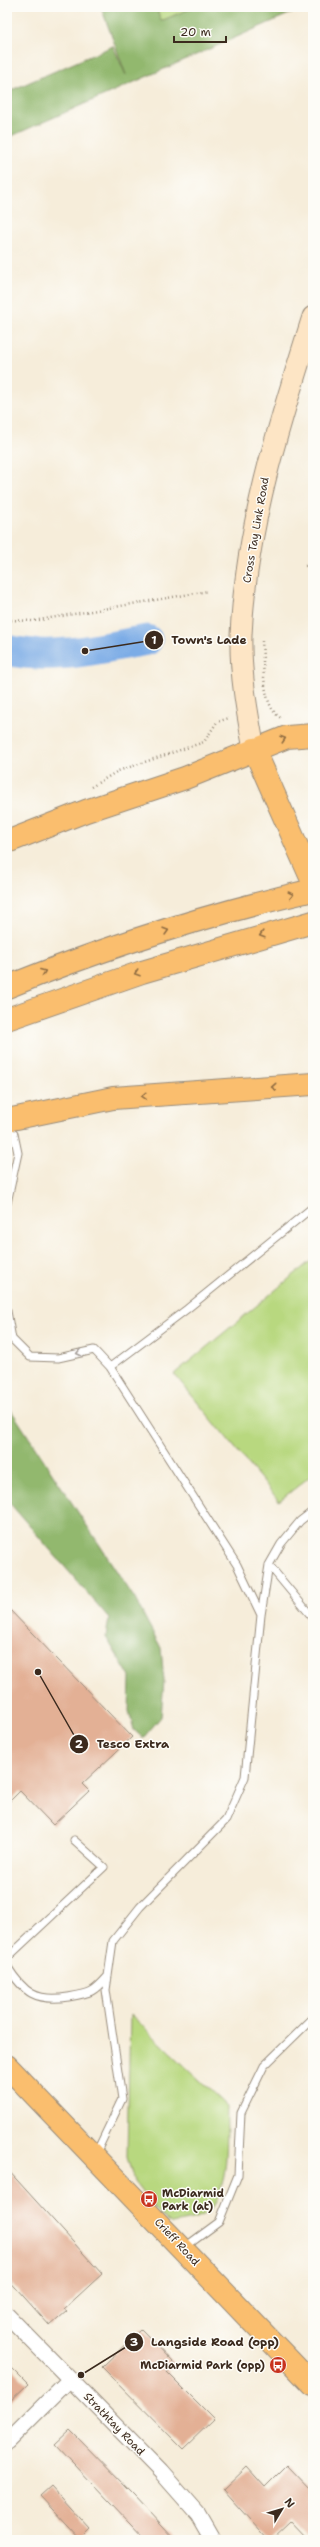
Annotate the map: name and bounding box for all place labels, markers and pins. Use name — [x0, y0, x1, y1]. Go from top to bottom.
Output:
callout: Town's Lade — [144, 628, 255, 652]
callout: Tesco Extra — [69, 1732, 177, 1756]
place label: McDiarmid Park (at) — [162, 2186, 224, 2214]
bus stop icon: McDiarmid Park (at) — [139, 2189, 159, 2209]
callout: Langside Road (opp) — [124, 2330, 287, 2354]
bus stop icon: McDiarmid Park (opp) — [268, 2355, 288, 2375]
place label: McDiarmid Park (opp) — [140, 2358, 265, 2373]

